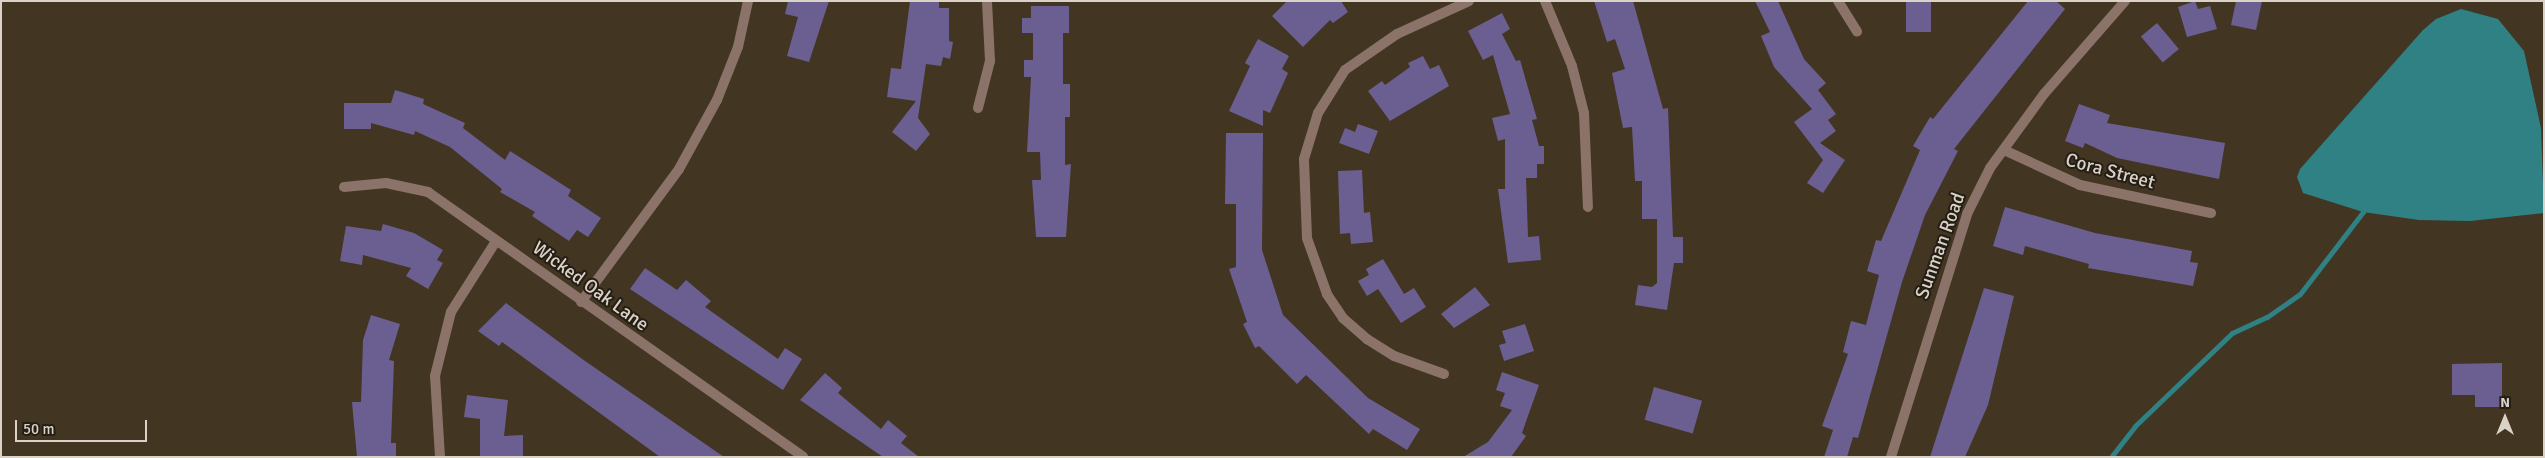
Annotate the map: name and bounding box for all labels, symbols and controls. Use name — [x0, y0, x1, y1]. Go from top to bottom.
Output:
street label: Cora Street — [2063, 149, 2157, 195]
street label: Sunman Road — [1911, 190, 1971, 302]
street label: Wicked Oak Lane — [527, 237, 653, 337]
north arrow — [2480, 393, 2530, 443]
text: N — [2500, 394, 2510, 411]
scale bar — [18, 410, 150, 442]
text: 50 m — [23, 420, 54, 438]

